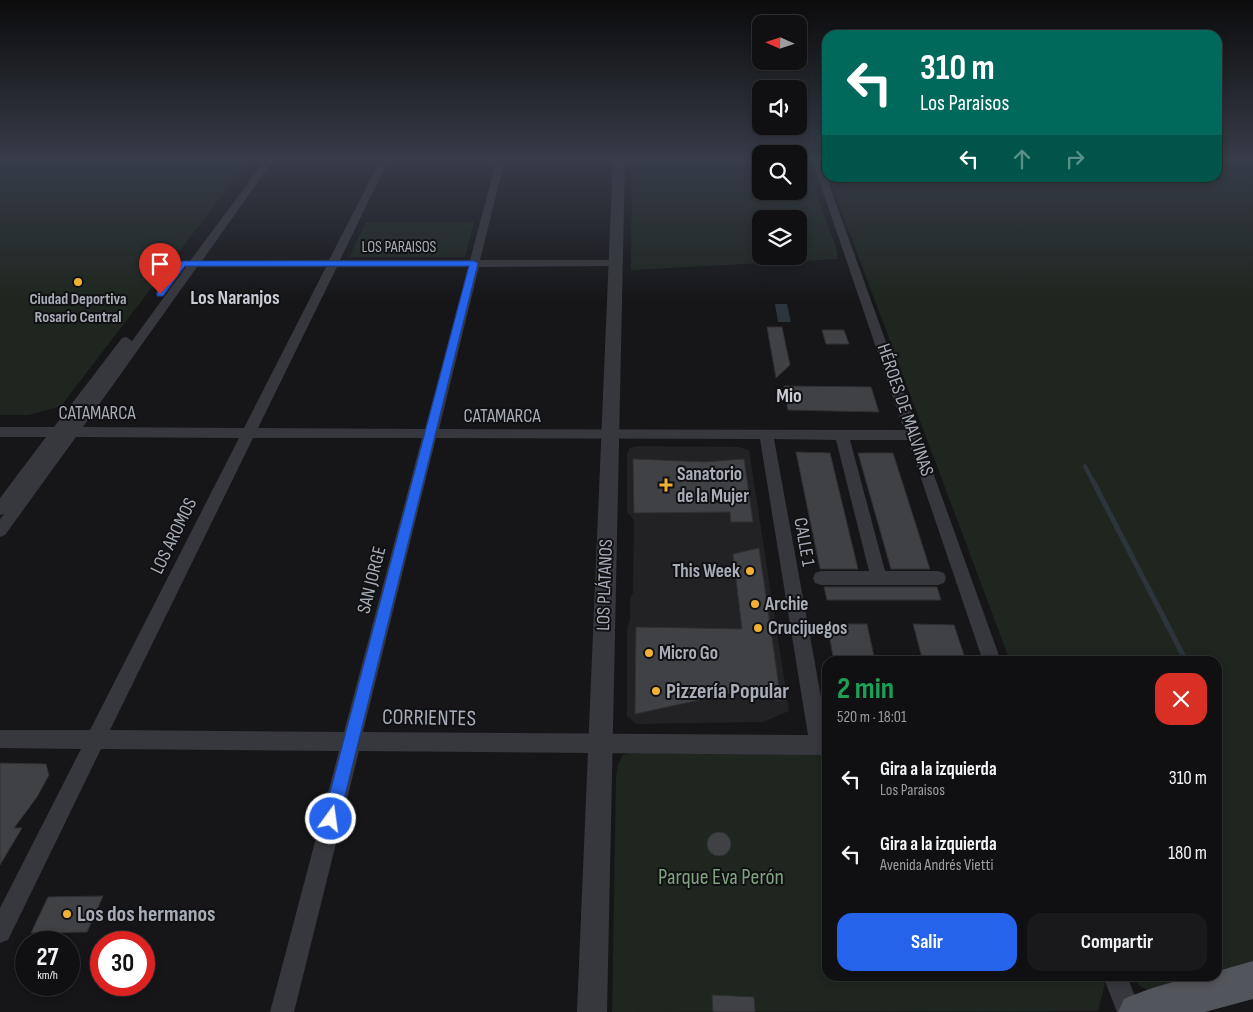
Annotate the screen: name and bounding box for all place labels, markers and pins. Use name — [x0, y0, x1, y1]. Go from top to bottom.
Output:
pin — [139, 243, 181, 294]
marker: Ciudad Deportiva Rosario Central — [72, 276, 84, 288]
place label: Ciudad Deportiva Rosario Central — [29, 290, 127, 327]
place label: Sanatorio de la Mujer — [677, 463, 749, 508]
marker: Sanatorio de la Mujer — [659, 478, 673, 492]
place label: This Week — [672, 560, 740, 583]
marker: This Week — [744, 565, 756, 577]
place label: Archie — [764, 593, 808, 616]
marker: Archie — [749, 598, 761, 610]
place label: Crucijuegos — [768, 617, 847, 640]
marker: Crucijuegos — [752, 622, 764, 634]
place label: Micro Go — [659, 642, 718, 665]
marker: Micro Go — [643, 647, 655, 659]
place label: Pizzería Popular — [666, 678, 789, 705]
marker: Pizzería Popular — [650, 685, 662, 697]
place label: Los dos hermanos — [77, 901, 216, 928]
marker: Los dos hermanos — [61, 908, 73, 920]

